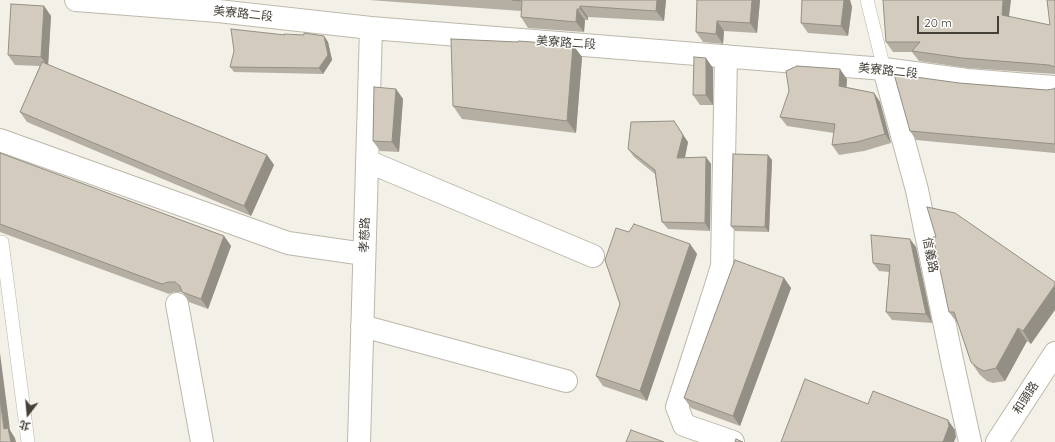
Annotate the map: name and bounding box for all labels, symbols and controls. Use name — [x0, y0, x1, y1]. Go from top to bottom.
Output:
street label: 美寮路二段 — [212, 4, 274, 24]
scale bar — [919, 8, 1001, 34]
text: 20 m — [924, 15, 952, 30]
street label: 美寮路二段 — [536, 34, 596, 52]
street label: 美寮路二段 — [857, 61, 919, 81]
street label: 孝慈路 — [357, 217, 373, 253]
street label: 信義路 — [919, 236, 941, 274]
street label: 和頭路 — [1010, 379, 1042, 417]
north arrow — [8, 394, 48, 434]
text: 北 — [17, 417, 32, 434]

